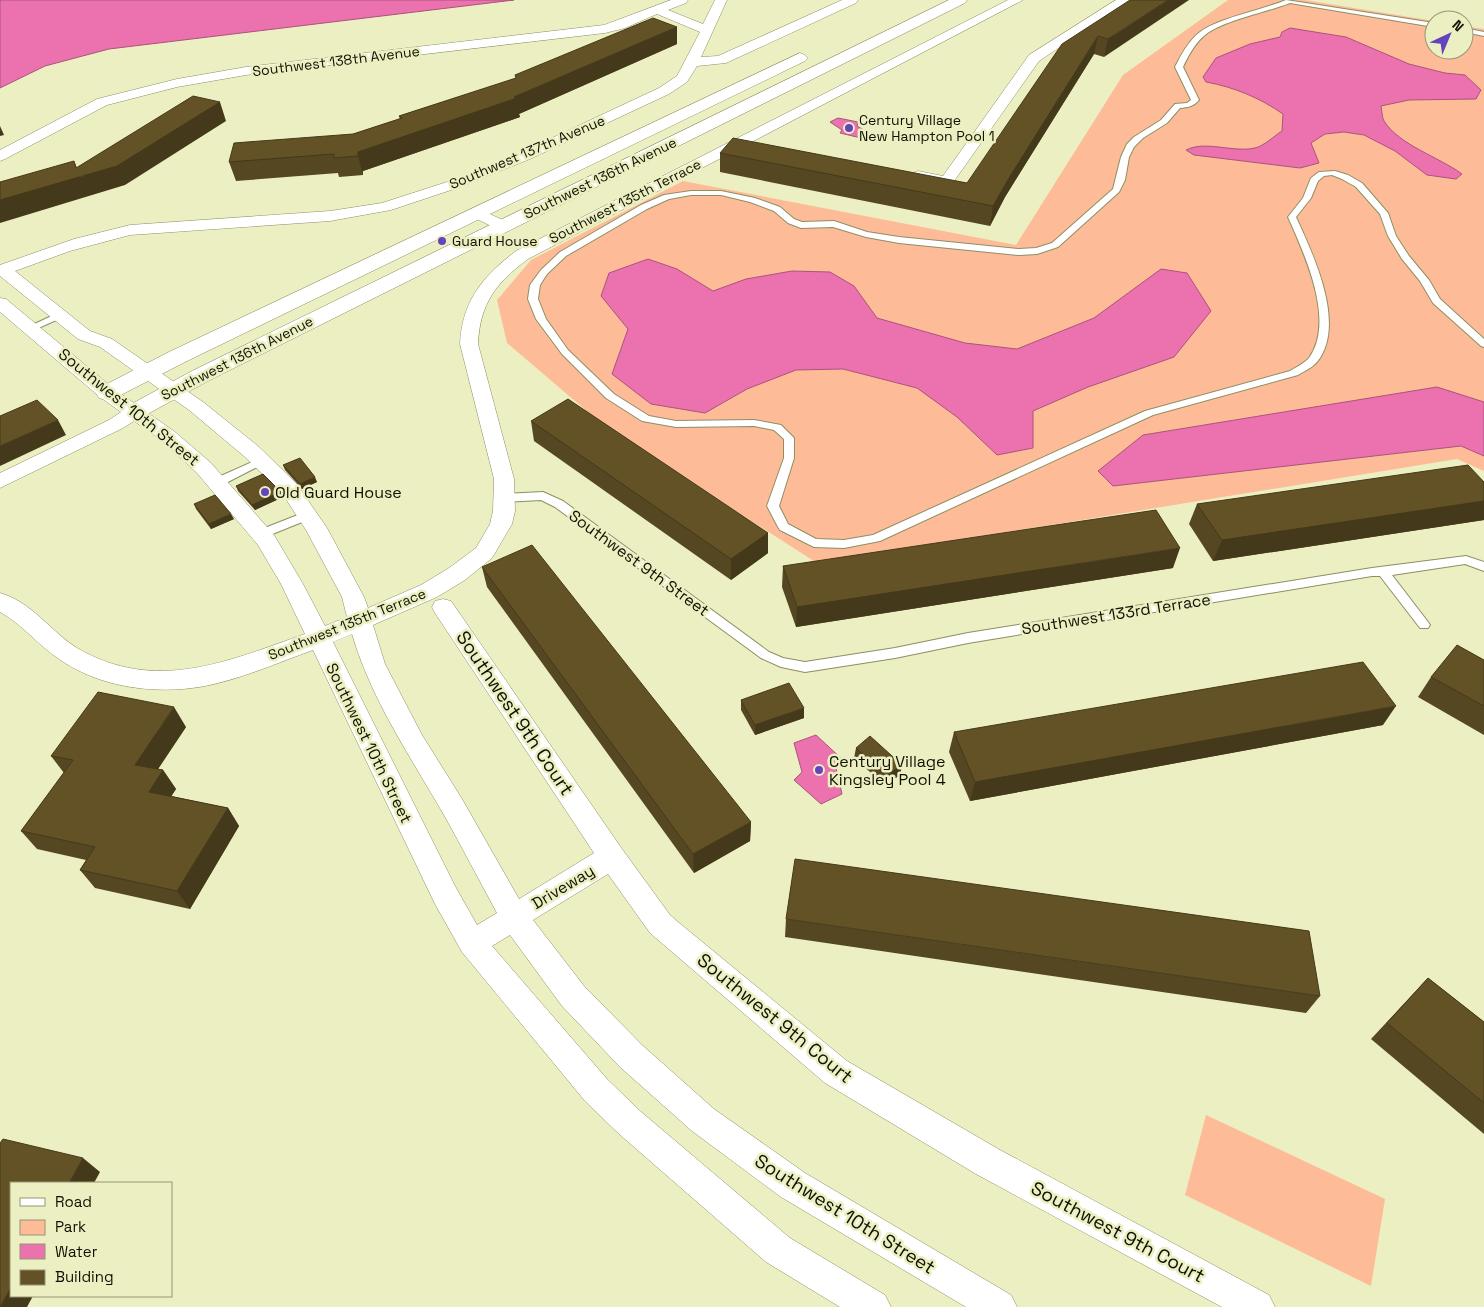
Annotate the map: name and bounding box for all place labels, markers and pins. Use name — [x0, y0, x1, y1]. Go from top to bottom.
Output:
place label: Century Village New Hampton Pool 1 — [859, 111, 995, 145]
marker: Century Village New Hampton Pool 1 — [843, 122, 855, 134]
place label: Guard House — [452, 232, 538, 250]
marker: Guard House — [436, 235, 448, 247]
place label: Old Guard House — [275, 482, 402, 503]
marker: Old Guard House — [259, 486, 271, 498]
place label: Century Village Kingsley Pool 4 — [829, 751, 946, 790]
marker: Century Village Kingsley Pool 4 — [813, 764, 825, 776]

